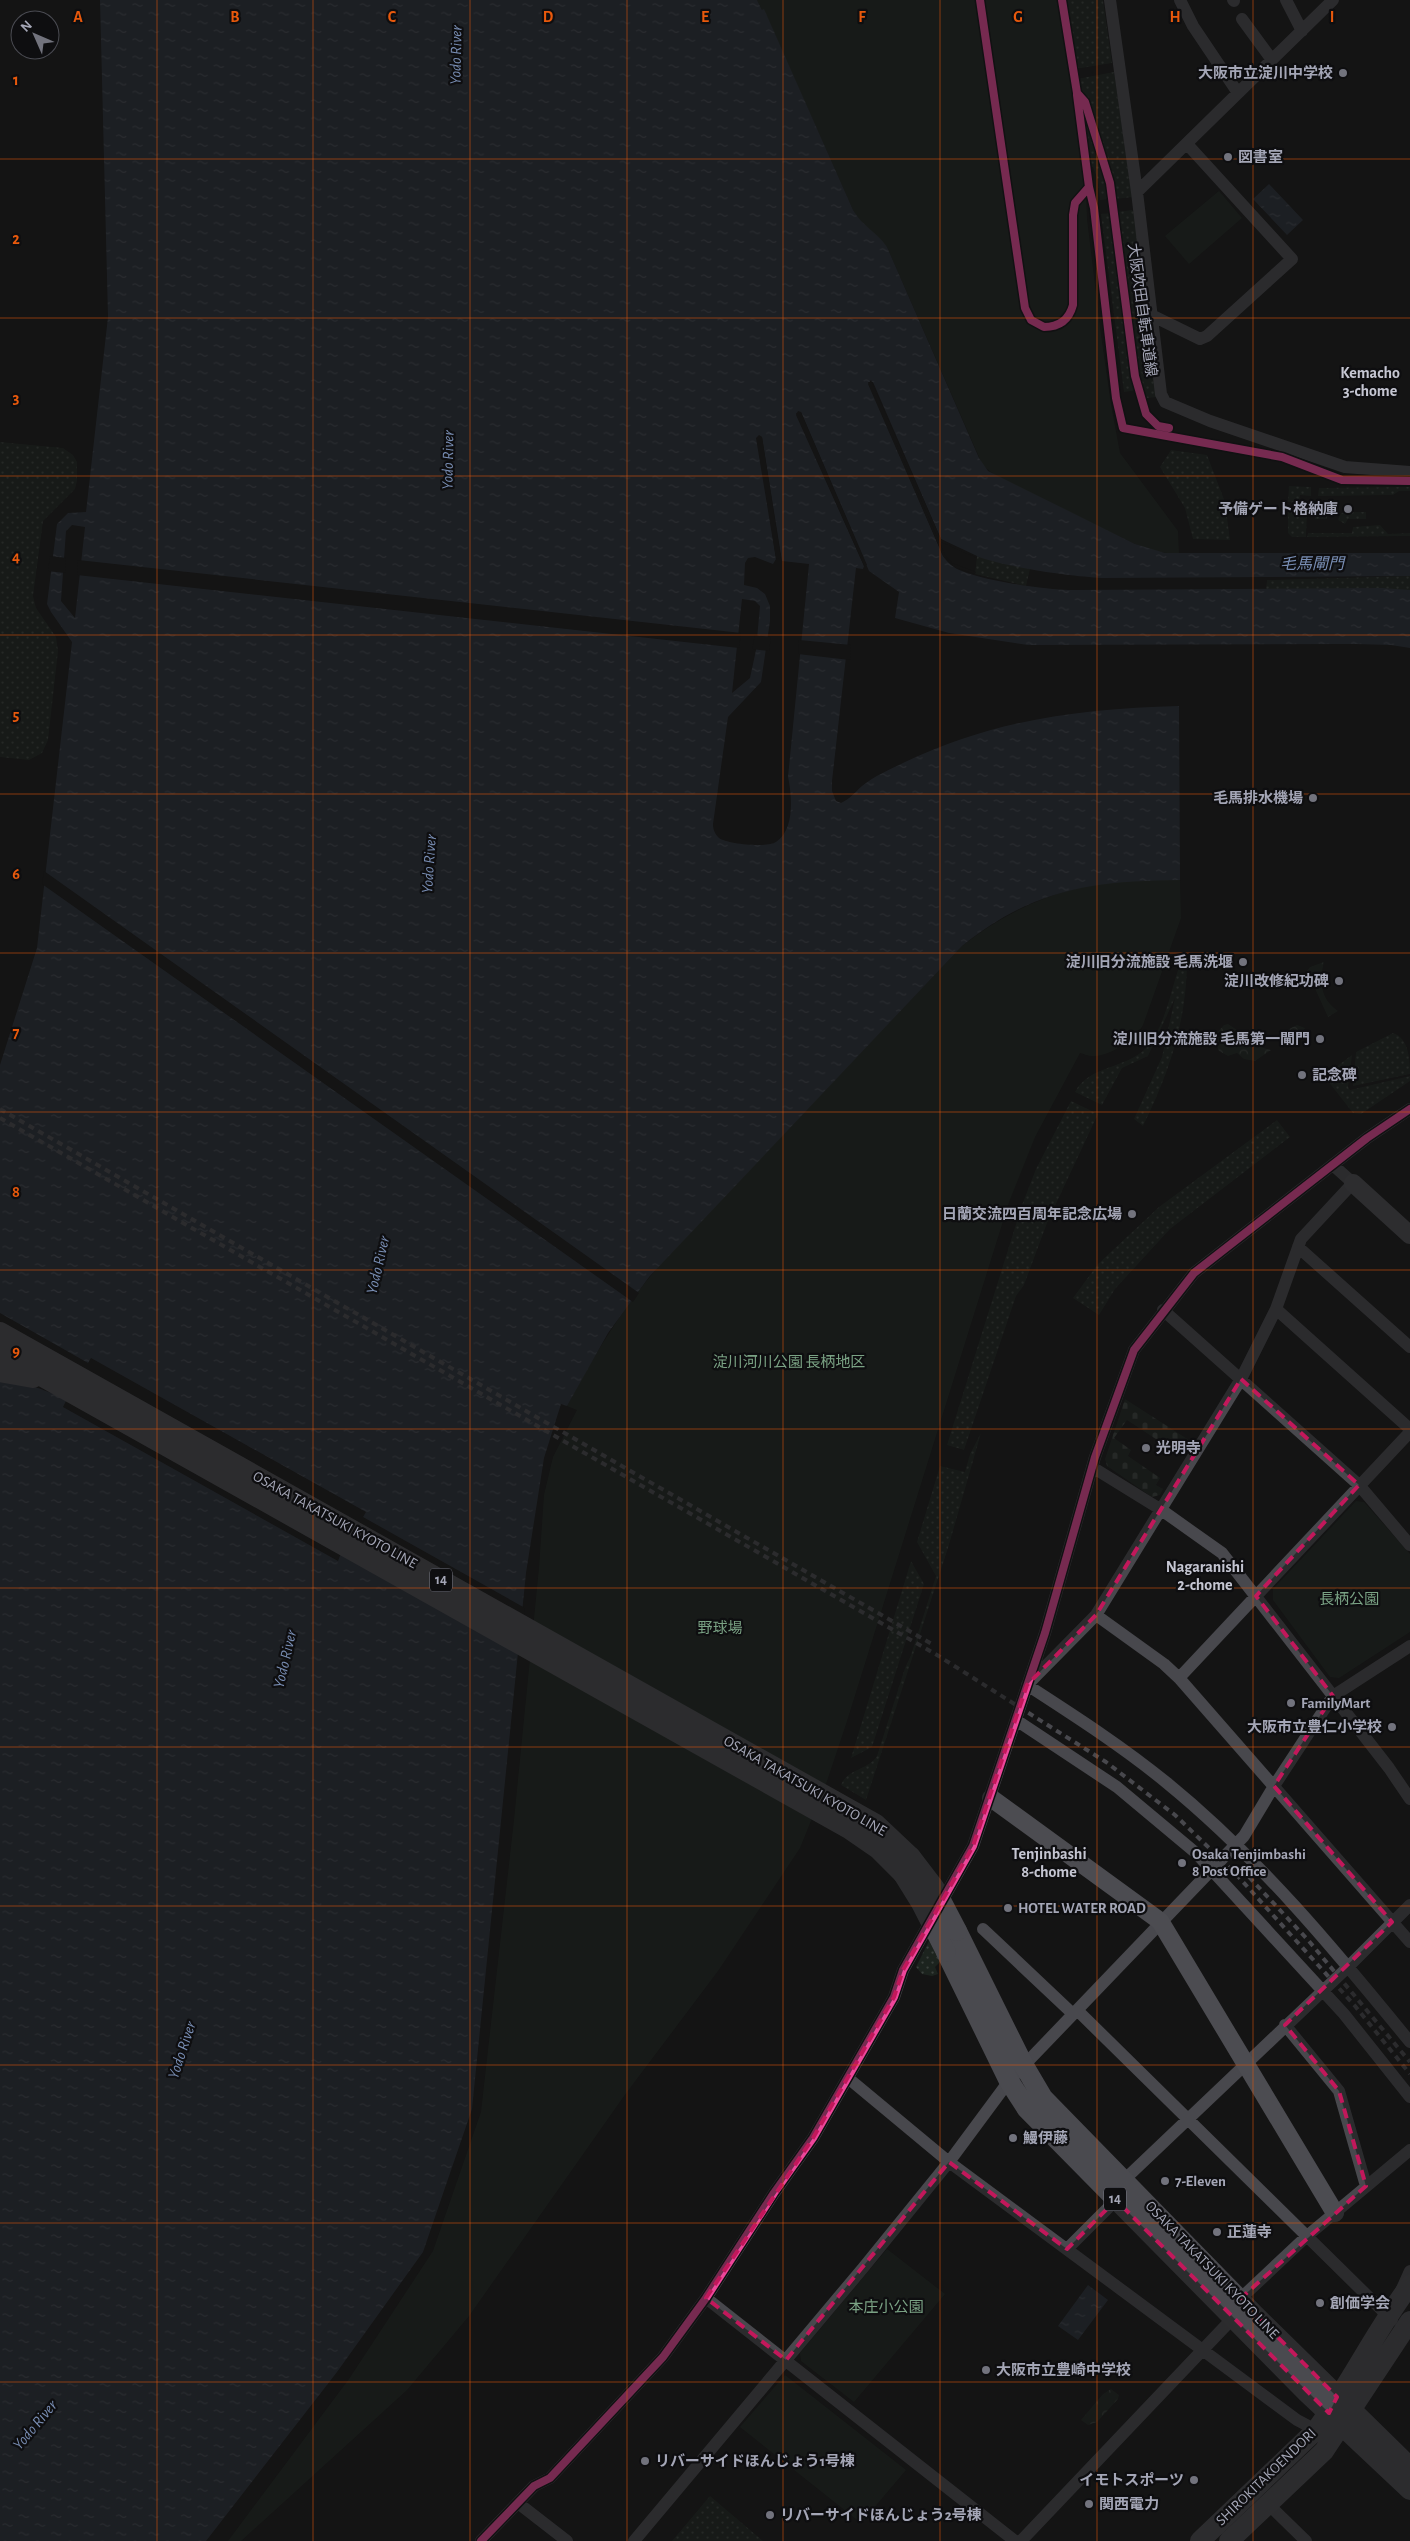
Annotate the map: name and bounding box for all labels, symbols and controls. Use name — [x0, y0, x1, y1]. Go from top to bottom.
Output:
text: A — [73, 9, 83, 25]
text: B — [230, 9, 240, 25]
text: C — [388, 9, 397, 25]
text: D — [543, 9, 554, 25]
text: E — [701, 9, 709, 25]
text: F — [858, 9, 866, 25]
text: G — [1013, 9, 1023, 25]
text: H — [1169, 9, 1181, 25]
text: I — [1330, 9, 1334, 25]
north arrow — [10, 10, 60, 60]
text: N — [18, 18, 35, 35]
water label: Yodo River — [447, 25, 465, 85]
place label: 大阪市立淀川中学校 — [1198, 65, 1333, 81]
marker: 大阪市立淀川中学校 — [1337, 67, 1349, 79]
text: 1 — [13, 72, 19, 88]
place label: 図書室 — [1238, 149, 1283, 165]
marker: 図書室 — [1222, 151, 1234, 163]
text: 2 — [12, 231, 20, 247]
street label: 大阪吹田自転車道線 — [1125, 242, 1160, 378]
district label: Kemacho 3-chome — [1340, 365, 1400, 399]
text: 3 — [13, 390, 20, 406]
water label: Yodo River — [439, 430, 457, 490]
place label: 予備ゲート格納庫 — [1218, 501, 1338, 517]
marker: 予備ゲート格納庫 — [1342, 503, 1354, 515]
text: 4 — [12, 549, 20, 565]
water label: 毛馬閘門 — [1280, 555, 1346, 572]
text: 5 — [13, 707, 20, 723]
place label: 毛馬排水機場 — [1213, 789, 1303, 806]
marker: 毛馬排水機場 — [1307, 792, 1319, 804]
water label: Yodo River — [419, 833, 439, 894]
text: 6 — [12, 866, 20, 882]
place label: 淀川旧分流施設 毛馬洗堰 — [1066, 953, 1233, 970]
marker: 淀川旧分流施設 毛馬洗堰 — [1237, 956, 1249, 968]
place label: 淀川改修紀功碑 — [1224, 973, 1329, 989]
marker: 淀川改修紀功碑 — [1333, 975, 1345, 987]
text: 7 — [13, 1025, 20, 1041]
place label: 淀川旧分流施設 毛馬第一閘門 — [1113, 1030, 1310, 1047]
marker: 淀川旧分流施設 毛馬第一閘門 — [1314, 1033, 1326, 1045]
place label: 記念碑 — [1312, 1067, 1357, 1083]
marker: 記念碑 — [1296, 1069, 1308, 1081]
text: 8 — [12, 1184, 20, 1200]
place label: 日蘭交流四百周年記念広場 — [942, 1206, 1122, 1222]
marker: 日蘭交流四百周年記念広場 — [1126, 1208, 1138, 1220]
water label: Yodo River — [364, 1234, 393, 1296]
text: 9 — [12, 1343, 20, 1359]
park label: 淀川河川公園 長柄地区 — [713, 1354, 865, 1370]
place label: 光明寺 — [1156, 1440, 1201, 1456]
marker: 光明寺 — [1140, 1442, 1152, 1454]
street label: OSAKA TAKATSUKI KYOTO LINE — [250, 1469, 420, 1571]
district label: Nagaranishi 2-chome — [1166, 1559, 1244, 1593]
road number: 14 — [430, 1568, 452, 1592]
park label: 長柄公園 — [1319, 1591, 1379, 1607]
park label: 野球場 — [697, 1620, 743, 1636]
water label: Yodo River — [271, 1628, 300, 1690]
place label: FamilyMart — [1301, 1696, 1370, 1711]
marker: FamilyMart — [1285, 1697, 1297, 1709]
place label: 大阪市立豊仁小学校 — [1247, 1719, 1382, 1735]
marker: 大阪市立豊仁小学校 — [1386, 1721, 1398, 1733]
street label: OSAKA TAKATSUKI KYOTO LINE — [721, 1733, 889, 1839]
district label: Tenjinbashi 8-chome — [1011, 1846, 1087, 1880]
place label: Osaka Tenjimbashi 8 Post Office — [1192, 1847, 1306, 1879]
marker: Osaka Tenjimbashi 8 Post Office — [1176, 1857, 1188, 1869]
place label: HOTEL WATER ROAD — [1018, 1901, 1146, 1916]
marker: HOTEL WATER ROAD — [1002, 1902, 1014, 1914]
water label: Yodo River — [165, 2019, 199, 2081]
place label: 鰻伊藤 — [1023, 2130, 1068, 2146]
marker: 鰻伊藤 — [1007, 2132, 1019, 2144]
place label: 7-Eleven — [1175, 2174, 1226, 2189]
marker: 7-Eleven — [1159, 2175, 1171, 2187]
road number: 14 — [1104, 2188, 1126, 2210]
street label: OSAKA TAKATSUKI KYOTO LINE — [1142, 2198, 1282, 2342]
place label: 正蓮寺 — [1227, 2224, 1272, 2240]
marker: 正蓮寺 — [1211, 2226, 1223, 2238]
place label: 創価学会 — [1330, 2295, 1390, 2311]
marker: 創価学会 — [1314, 2297, 1326, 2309]
park label: 本庄小公園 — [848, 2299, 924, 2315]
place label: 大阪市立豊崎中学校 — [996, 2362, 1131, 2378]
marker: 大阪市立豊崎中学校 — [980, 2364, 992, 2376]
water label: Yodo River — [10, 2397, 61, 2453]
street label: SHIROKITAKOENDORI — [1213, 2426, 1319, 2528]
place label: リバーサイドほんじょう1号棟 — [655, 2452, 855, 2469]
marker: リバーサイドほんじょう1号棟 — [639, 2455, 651, 2467]
place label: イモトスポーツ — [1079, 2472, 1184, 2488]
marker: イモトスポーツ — [1188, 2474, 1200, 2486]
place label: 関西電力 — [1099, 2496, 1159, 2512]
marker: 関西電力 — [1083, 2498, 1095, 2510]
place label: リバーサイドほんじょう2号棟 — [780, 2506, 982, 2523]
marker: リバーサイドほんじょう2号棟 — [764, 2509, 776, 2521]

